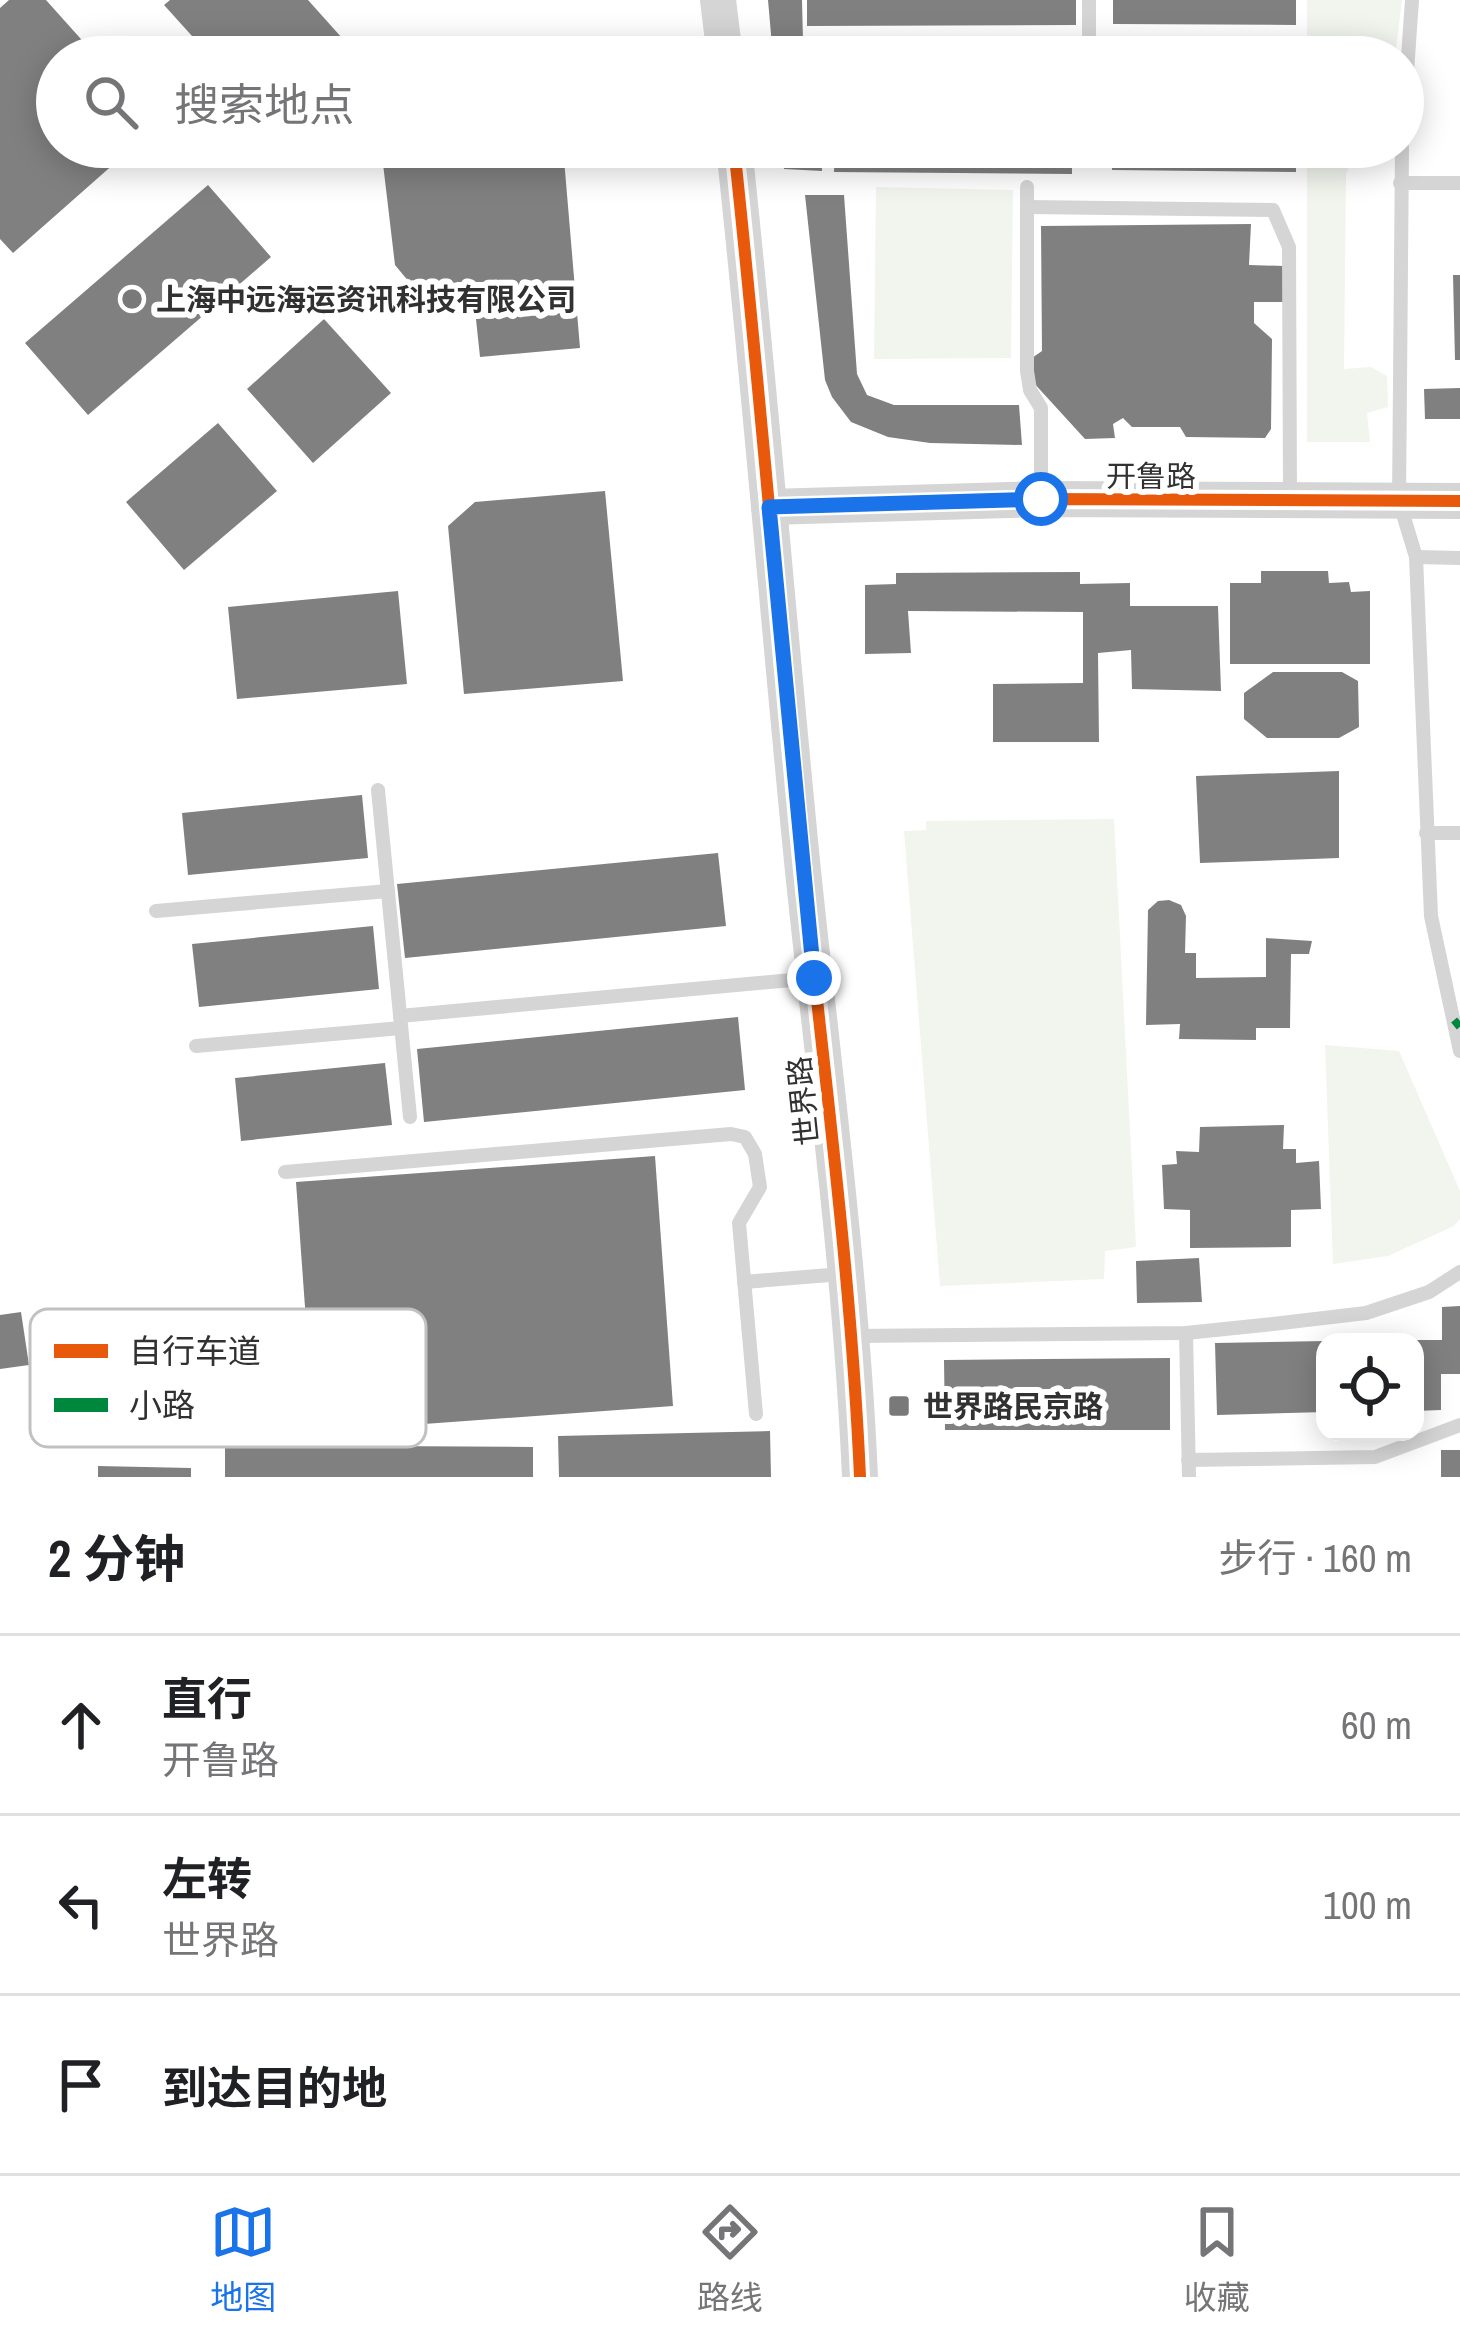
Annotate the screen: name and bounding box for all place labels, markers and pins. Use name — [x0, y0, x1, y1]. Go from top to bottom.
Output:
place label: 上海中远海运资讯科技有限公司 — [156, 279, 576, 319]
marker: 上海中远海运资讯科技有限公司 — [119, 286, 145, 312]
place label: 世界路民京路 — [923, 1386, 1103, 1426]
marker: 世界路民京路 — [886, 1393, 912, 1419]

